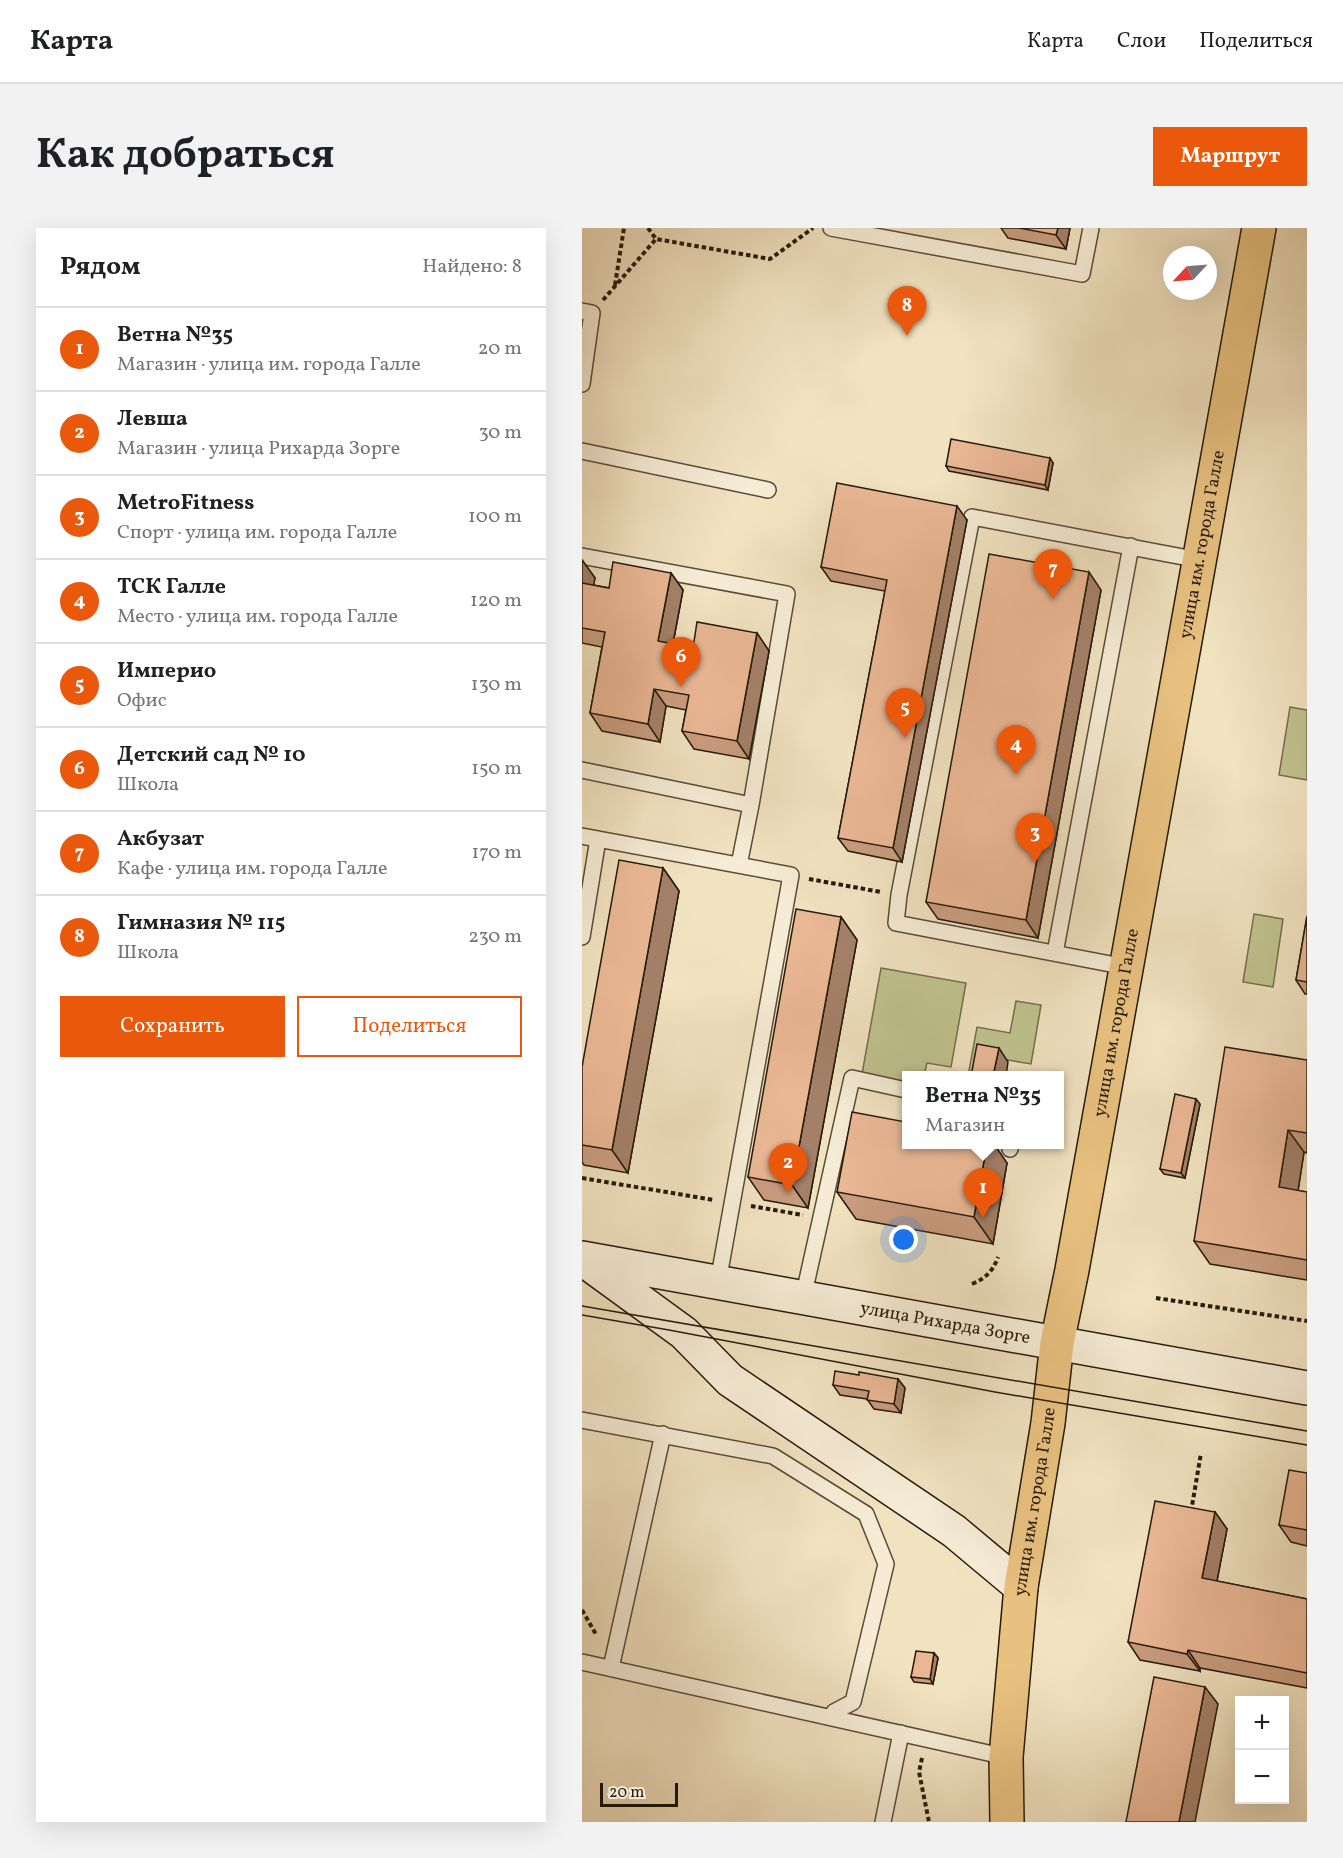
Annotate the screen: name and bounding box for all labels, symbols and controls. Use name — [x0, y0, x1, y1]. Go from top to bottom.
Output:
text: Карта — [30, 22, 113, 61]
text: Карта — [1027, 27, 1084, 56]
text: Слои — [1117, 27, 1166, 56]
text: Поделиться — [1199, 27, 1313, 56]
text: Как добраться — [36, 127, 335, 186]
button: Маршрут — [1153, 127, 1307, 186]
north arrow — [1163, 246, 1217, 300]
text: Рядом — [60, 249, 140, 285]
text: Найдено: 8 — [422, 253, 522, 281]
pin: 8 — [888, 286, 926, 336]
text: Ветна №35 — [117, 320, 233, 351]
text: 1 — [75, 335, 84, 363]
text: 20 m — [478, 335, 522, 363]
text: Магазин · улица им. города Галле — [117, 351, 421, 379]
text: Левша — [117, 404, 188, 435]
text: 2 — [74, 419, 85, 447]
text: 30 m — [478, 419, 522, 447]
text: Магазин · улица Рихарда Зорге — [117, 435, 400, 463]
street label: улица им. города Галле — [1173, 448, 1231, 641]
text: MetroFitness — [117, 488, 254, 519]
text: 3 — [74, 503, 85, 531]
text: 100 m — [468, 503, 522, 531]
text: Спорт · улица им. города Галле — [117, 519, 397, 547]
pin: 7 — [1034, 550, 1072, 599]
text: ТСК Галле — [117, 572, 226, 603]
text: 4 — [73, 587, 86, 615]
text: 120 m — [470, 587, 522, 615]
text: Место · улица им. города Галле — [117, 603, 398, 631]
pin: 6 — [662, 638, 700, 687]
text: Империо — [117, 656, 216, 687]
text: 5 — [75, 671, 84, 699]
text: 130 m — [471, 671, 522, 699]
text: Офис — [117, 687, 167, 715]
pin: 5 — [886, 688, 924, 738]
pin: 4 — [996, 726, 1036, 775]
text: Детский сад № 10 — [117, 740, 306, 771]
text: 6 — [74, 755, 85, 783]
text: 150 m — [471, 755, 522, 783]
text: Школа — [117, 771, 179, 799]
pin: 3 — [1016, 814, 1054, 863]
text: Акбузат — [117, 824, 204, 855]
text: 7 — [75, 839, 84, 867]
text: 170 m — [472, 839, 522, 867]
text: Кафе · улица им. города Галле — [117, 855, 387, 883]
text: Гимназия № 115 — [117, 908, 285, 939]
text: 8 — [74, 923, 85, 951]
text: 230 m — [468, 923, 522, 951]
street label: улица им. города Галле — [1087, 927, 1146, 1119]
text: Школа — [117, 939, 179, 967]
button: Сохранить — [60, 996, 285, 1057]
button: Поделиться — [297, 996, 522, 1057]
popup — [902, 1071, 1064, 1149]
text: Ветна №35 — [925, 1081, 1041, 1112]
text: Магазин — [925, 1112, 1005, 1140]
pin: 2 — [768, 1144, 808, 1193]
pin: 1 — [964, 1168, 1002, 1218]
your location — [889, 1225, 918, 1254]
street label: улица Рихарда Зорге — [858, 1296, 1032, 1351]
street label: улица им. города Галле — [1008, 1406, 1062, 1597]
map controls — [1235, 1696, 1289, 1804]
button: + — [1235, 1696, 1289, 1750]
button: − — [1235, 1750, 1289, 1804]
scale bar — [600, 1780, 678, 1808]
text: 20 m — [609, 1782, 644, 1804]

